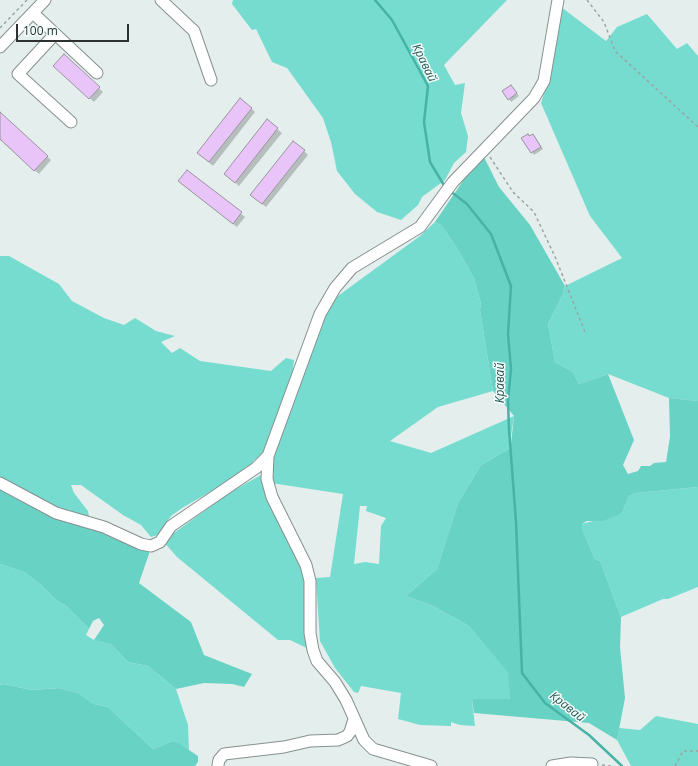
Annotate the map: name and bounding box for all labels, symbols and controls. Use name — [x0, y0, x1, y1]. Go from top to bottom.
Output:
scale bar — [18, 16, 131, 42]
text: 100 m — [23, 22, 58, 39]
water label: Кравай — [409, 42, 439, 84]
water label: Кравай — [494, 363, 508, 403]
water label: Кравай — [547, 689, 587, 725]

